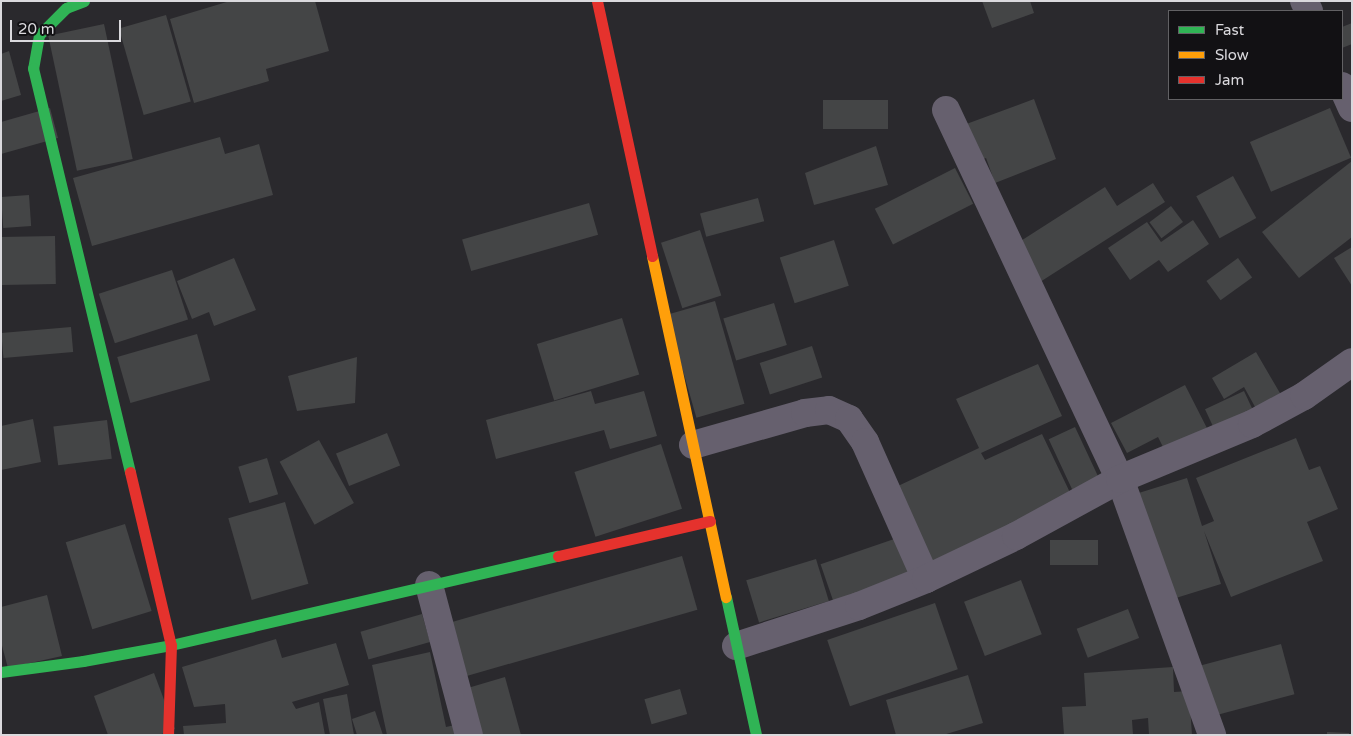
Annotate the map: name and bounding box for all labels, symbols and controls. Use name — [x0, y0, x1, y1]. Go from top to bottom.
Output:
scale bar — [12, 10, 124, 42]
legend — [1168, 10, 1343, 100]
text: 20 m — [18, 20, 55, 38]
text: Fast — [1215, 21, 1244, 39]
text: Slow — [1215, 46, 1249, 64]
text: Jam — [1215, 71, 1244, 89]

